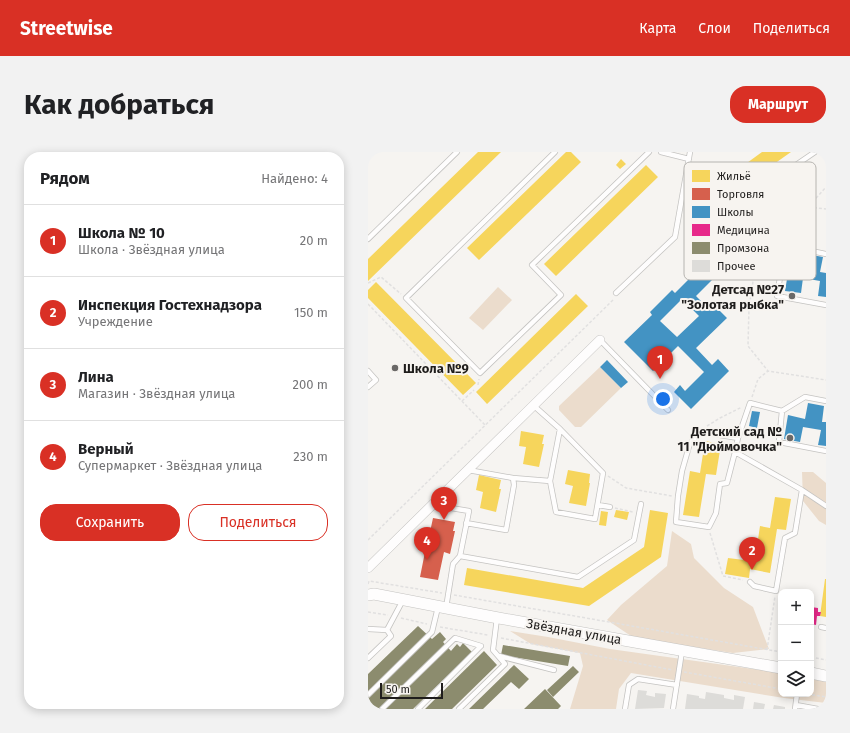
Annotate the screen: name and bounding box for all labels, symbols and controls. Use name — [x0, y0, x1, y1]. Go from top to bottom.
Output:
text: Streetwise — [20, 17, 113, 40]
text: Карта — [639, 20, 676, 37]
text: Слои — [698, 20, 731, 37]
text: Поделиться — [753, 20, 830, 37]
button: Маршрут — [730, 86, 826, 123]
text: Как добраться — [24, 88, 214, 121]
legend — [684, 162, 816, 280]
text: Рядом — [40, 168, 90, 189]
text: Жильё — [717, 170, 751, 183]
text: Найдено: 4 — [261, 171, 328, 186]
text: Торговля — [717, 188, 764, 201]
text: Школы — [717, 206, 754, 219]
text: Школа № 10 — [78, 224, 165, 242]
text: Медицина — [717, 224, 770, 237]
text: 1 — [50, 233, 56, 248]
text: 20 m — [300, 233, 328, 248]
text: Школа · Звёздная улица — [78, 242, 225, 257]
text: Промзона — [717, 242, 769, 255]
text: Прочее — [717, 260, 755, 273]
place label: Детсад №27 "Золотая рыбка" — [681, 282, 784, 312]
marker: Детсад №27 "Золотая рыбка" — [787, 291, 797, 301]
text: Инспекция Гостехнадзора — [78, 296, 262, 314]
text: 2 — [50, 305, 56, 320]
text: 150 m — [294, 305, 328, 320]
text: Учреждение — [78, 314, 153, 329]
pin: 1 — [647, 346, 673, 379]
place label: Школа №9 — [403, 361, 469, 376]
marker: Школа №9 — [390, 363, 400, 373]
text: Лина — [78, 368, 114, 386]
text: 3 — [50, 377, 56, 392]
text: 200 m — [292, 377, 328, 392]
text: Магазин · Звёздная улица — [78, 386, 235, 401]
your location — [653, 389, 673, 409]
place label: Детский сад № 11 "Дюймовочка" — [678, 424, 782, 454]
marker: Детский сад № 11 "Дюймовочка" — [785, 433, 795, 443]
text: Верный — [78, 440, 134, 458]
text: 4 — [49, 449, 57, 464]
text: 230 m — [293, 449, 328, 464]
text: Супермаркет · Звёздная улица — [78, 458, 262, 473]
pin: 3 — [431, 487, 457, 520]
button: Сохранить — [40, 504, 180, 541]
button: Поделиться — [188, 504, 328, 541]
pin: 4 — [414, 527, 440, 560]
pin: 2 — [739, 537, 765, 570]
map controls — [778, 589, 814, 697]
button: + — [778, 589, 814, 625]
street label: Звёздная улица — [525, 616, 623, 647]
button: − — [778, 625, 814, 661]
button: layers — [778, 661, 814, 697]
scale bar — [380, 681, 443, 700]
text: 50 m — [386, 683, 410, 696]

